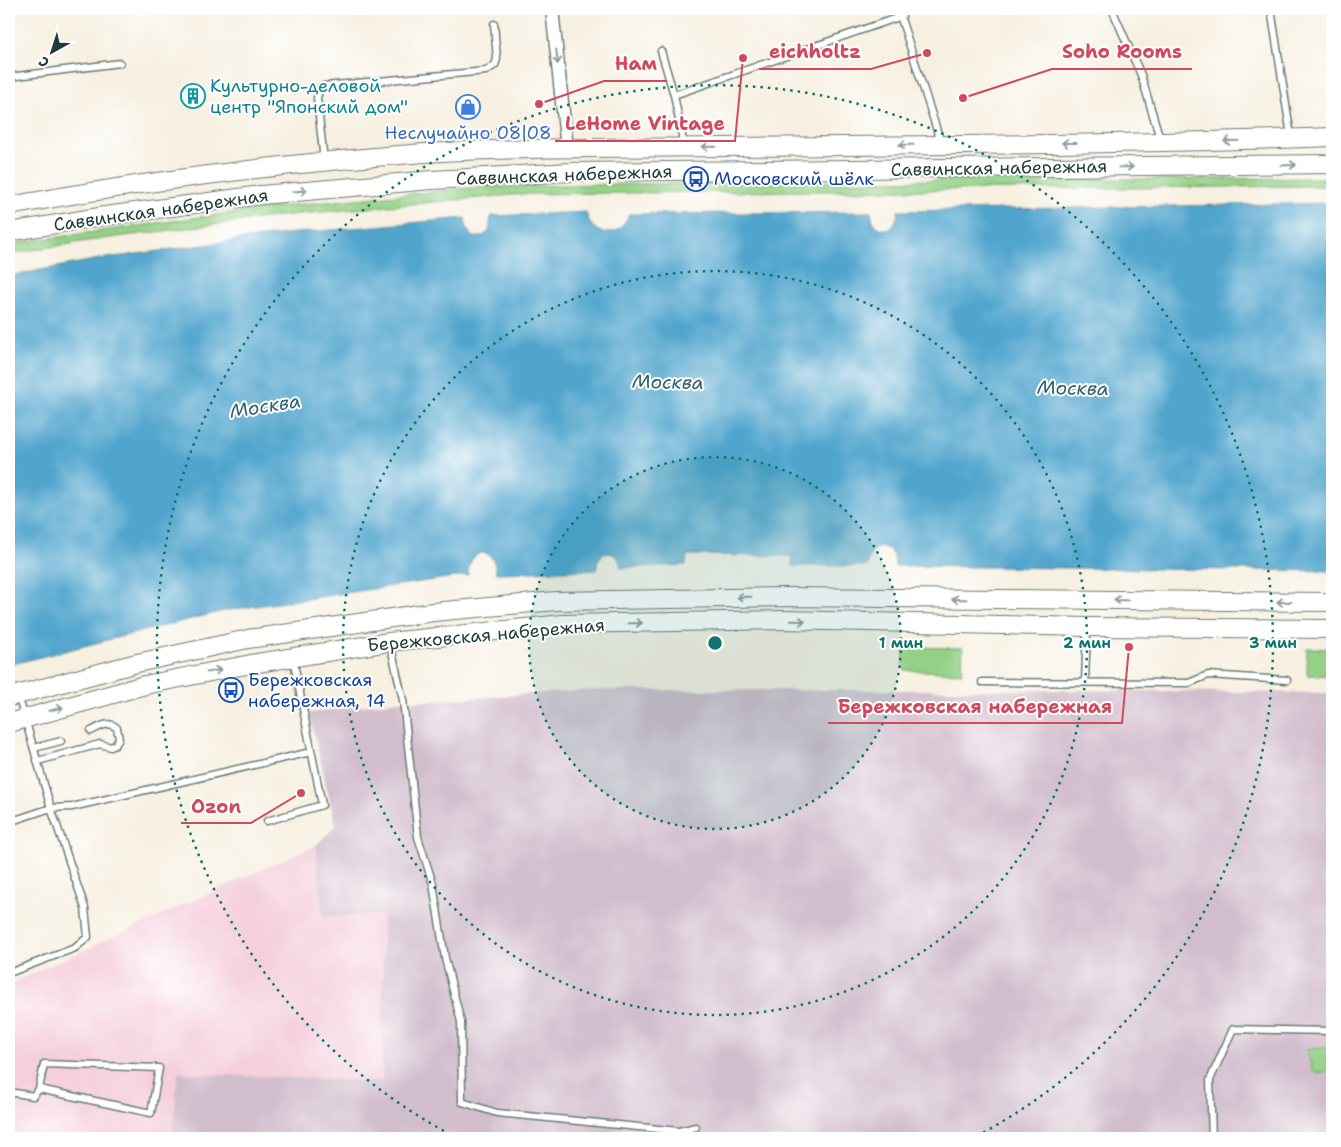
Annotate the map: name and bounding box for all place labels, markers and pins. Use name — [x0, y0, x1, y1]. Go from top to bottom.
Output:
callout: eichholtz — [759, 35, 871, 69]
callout: Soho Rooms — [1052, 35, 1192, 69]
callout: Нам — [604, 47, 667, 81]
place label: Культурно-деловой центр "Японский дом" — [210, 74, 408, 119]
building icon: Культурно-деловой центр "Японский дом" — [180, 83, 206, 109]
shop icon: Неслучайно 08|08 — [455, 94, 481, 120]
callout: LeHome Vintage — [555, 107, 735, 141]
place label: Неслучайно 08|08 — [384, 121, 552, 145]
bus stop icon: Московский шёлк — [683, 166, 709, 192]
place label: Московский шёлк — [714, 167, 874, 191]
centre of rings — [706, 634, 724, 652]
place label: Бережковская набережная, 14 — [248, 668, 385, 713]
bus stop icon: Бережковская набережная, 14 — [218, 677, 244, 703]
callout: Бережковская набережная — [828, 689, 1122, 723]
callout: Ozon — [181, 789, 251, 823]

